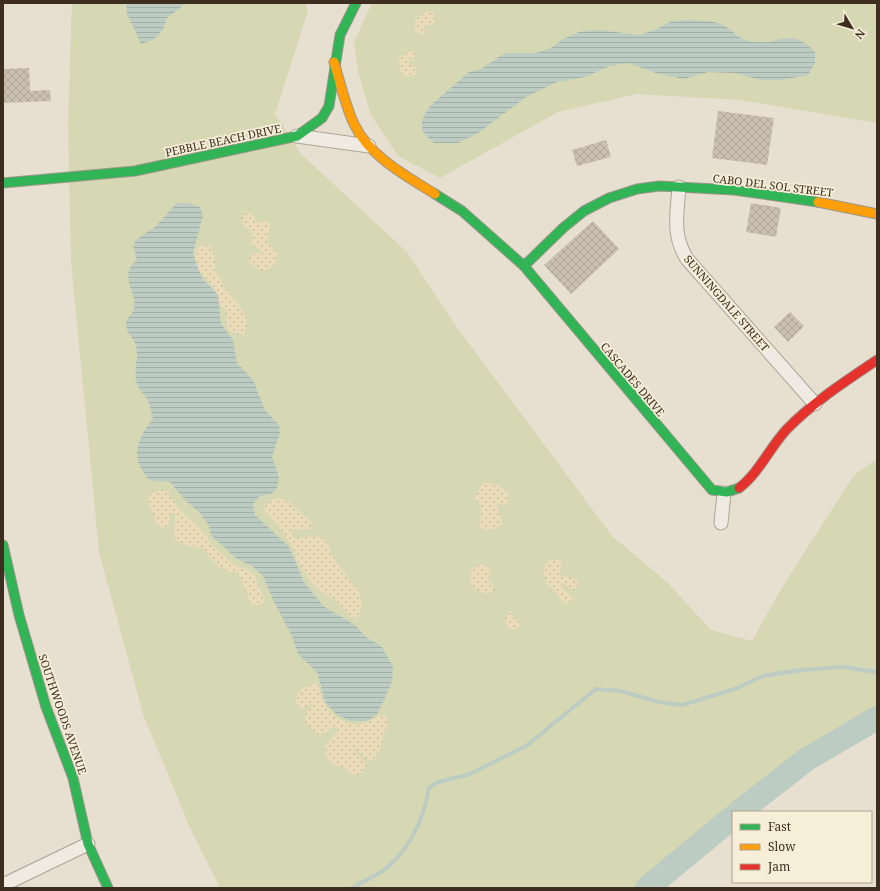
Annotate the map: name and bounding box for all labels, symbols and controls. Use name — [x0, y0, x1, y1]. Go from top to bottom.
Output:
north arrow — [832, 8, 872, 48]
text: N — [851, 26, 869, 43]
street label: PEBBLE BEACH DRIVE — [164, 120, 282, 160]
street label: CABO DEL SOL STREET — [712, 170, 834, 200]
street label: SUNNINGDALE STREET — [681, 252, 773, 355]
street label: CASCADES DRIVE — [598, 339, 668, 419]
street label: SOUTHWOODS AVENUE — [35, 652, 91, 776]
legend — [732, 811, 872, 883]
text: Fast — [768, 818, 791, 835]
text: Slow — [768, 838, 796, 855]
text: Jam — [767, 858, 790, 875]

